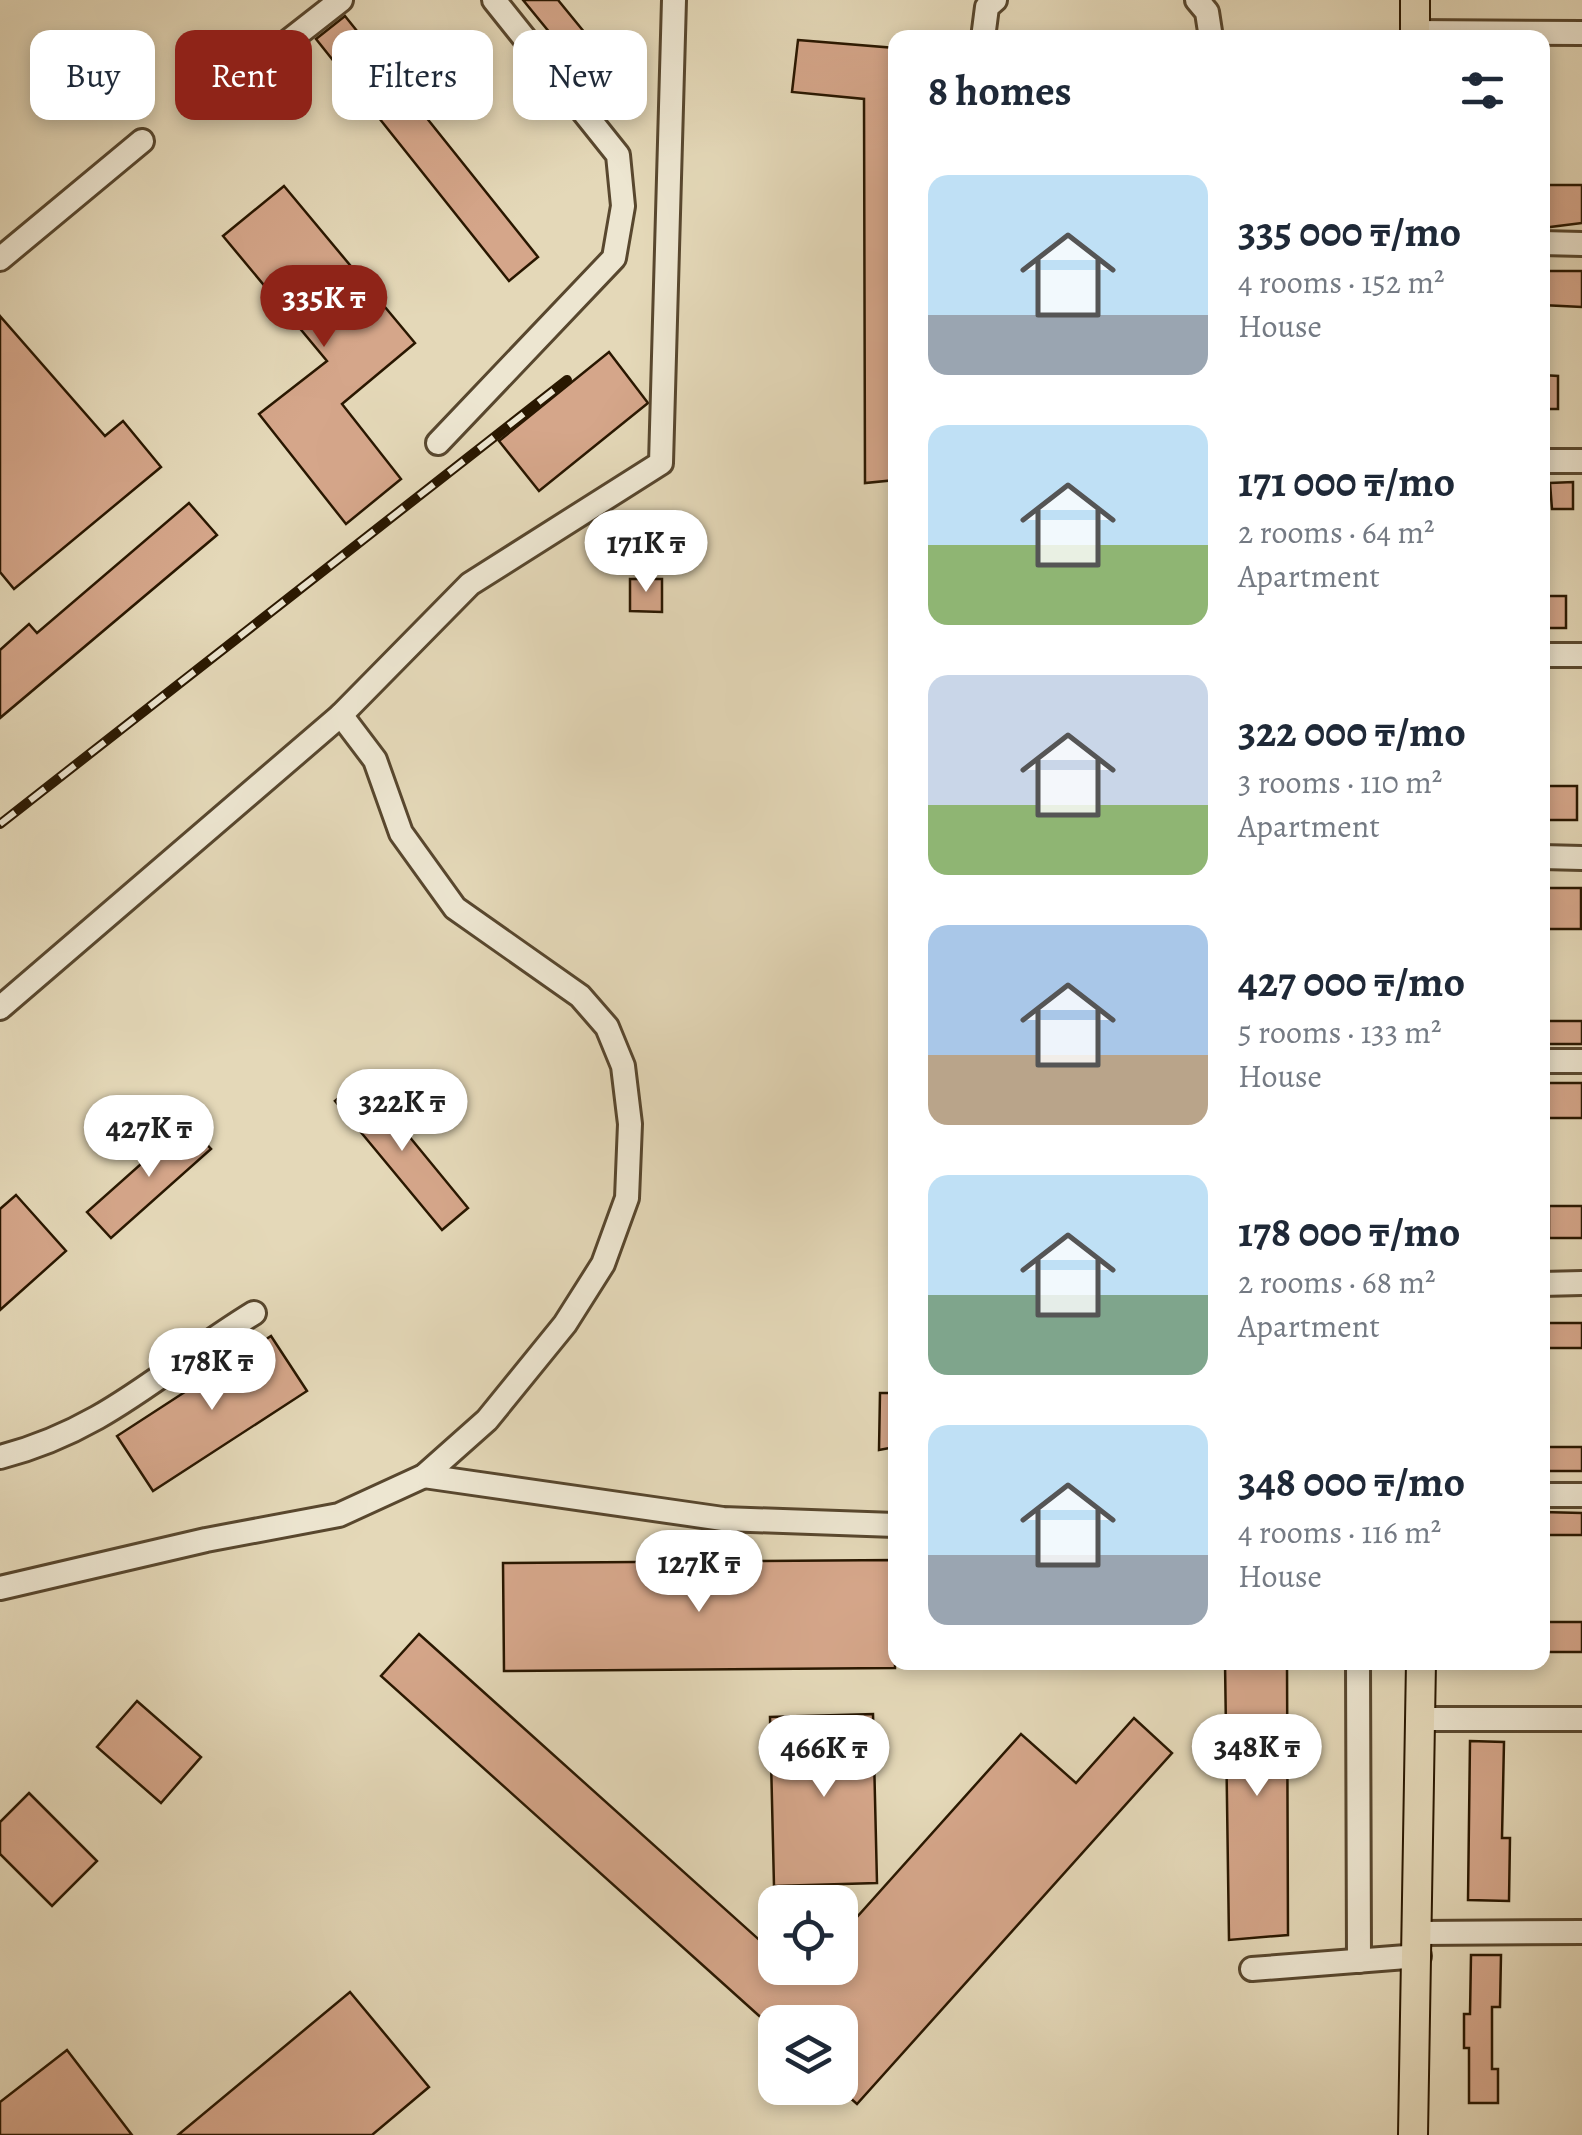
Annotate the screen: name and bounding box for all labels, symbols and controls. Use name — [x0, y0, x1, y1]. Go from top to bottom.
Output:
chip: Buy — [30, 30, 155, 120]
chip: Rent — [175, 30, 312, 120]
chip: Filters — [332, 30, 493, 120]
chip: New — [513, 30, 647, 120]
text: 8 homes — [928, 62, 1072, 119]
icon: filters — [1455, 63, 1510, 118]
text: 335 000 ₸/mo — [1238, 203, 1461, 260]
icon: home — [1008, 215, 1128, 335]
text: 4 rooms · 152 m² — [1238, 260, 1445, 304]
pin: 335K ₸ — [243, 265, 405, 350]
text: 335K ₸ — [282, 275, 366, 319]
text: House — [1238, 304, 1322, 348]
text: 171 000 ₸/mo — [1238, 453, 1455, 510]
icon: home — [1008, 465, 1128, 585]
pin: 171K ₸ — [565, 510, 727, 595]
text: 2 rooms · 64 m² — [1238, 510, 1435, 554]
text: 171K ₸ — [607, 520, 685, 564]
text: Apartment — [1238, 554, 1380, 598]
text: 322 000 ₸/mo — [1238, 703, 1466, 760]
icon: home — [1008, 715, 1128, 835]
text: 3 rooms · 110 m² — [1238, 760, 1442, 804]
text: Apartment — [1238, 804, 1380, 848]
text: 427 000 ₸/mo — [1238, 953, 1465, 1010]
icon: home — [1008, 965, 1128, 1085]
text: 5 rooms · 133 m² — [1238, 1010, 1441, 1054]
text: House — [1238, 1054, 1322, 1098]
pin: 322K ₸ — [321, 1069, 483, 1154]
text: 322K ₸ — [359, 1079, 445, 1123]
pin: 427K ₸ — [68, 1095, 230, 1180]
text: 427K ₸ — [106, 1105, 192, 1149]
text: 178 000 ₸/mo — [1238, 1203, 1460, 1260]
icon: home — [1008, 1215, 1128, 1335]
text: 2 rooms · 68 m² — [1238, 1260, 1436, 1304]
text: Apartment — [1238, 1304, 1380, 1348]
pin: 178K ₸ — [131, 1328, 293, 1413]
text: 178K ₸ — [171, 1338, 253, 1382]
text: 348 000 ₸/mo — [1238, 1453, 1465, 1510]
icon: home — [1008, 1465, 1128, 1585]
text: 4 rooms · 116 m² — [1238, 1510, 1441, 1554]
pin: 127K ₸ — [618, 1530, 780, 1615]
text: 127K ₸ — [658, 1540, 740, 1584]
text: House — [1238, 1554, 1322, 1598]
pin: 348K ₸ — [1176, 1714, 1338, 1799]
pin: 466K ₸ — [743, 1715, 905, 1800]
text: 348K ₸ — [1214, 1724, 1300, 1768]
text: 466K ₸ — [780, 1725, 868, 1769]
map controls — [758, 1885, 858, 2105]
button: locate — [758, 1885, 858, 1985]
button: layers — [758, 2005, 858, 2105]

